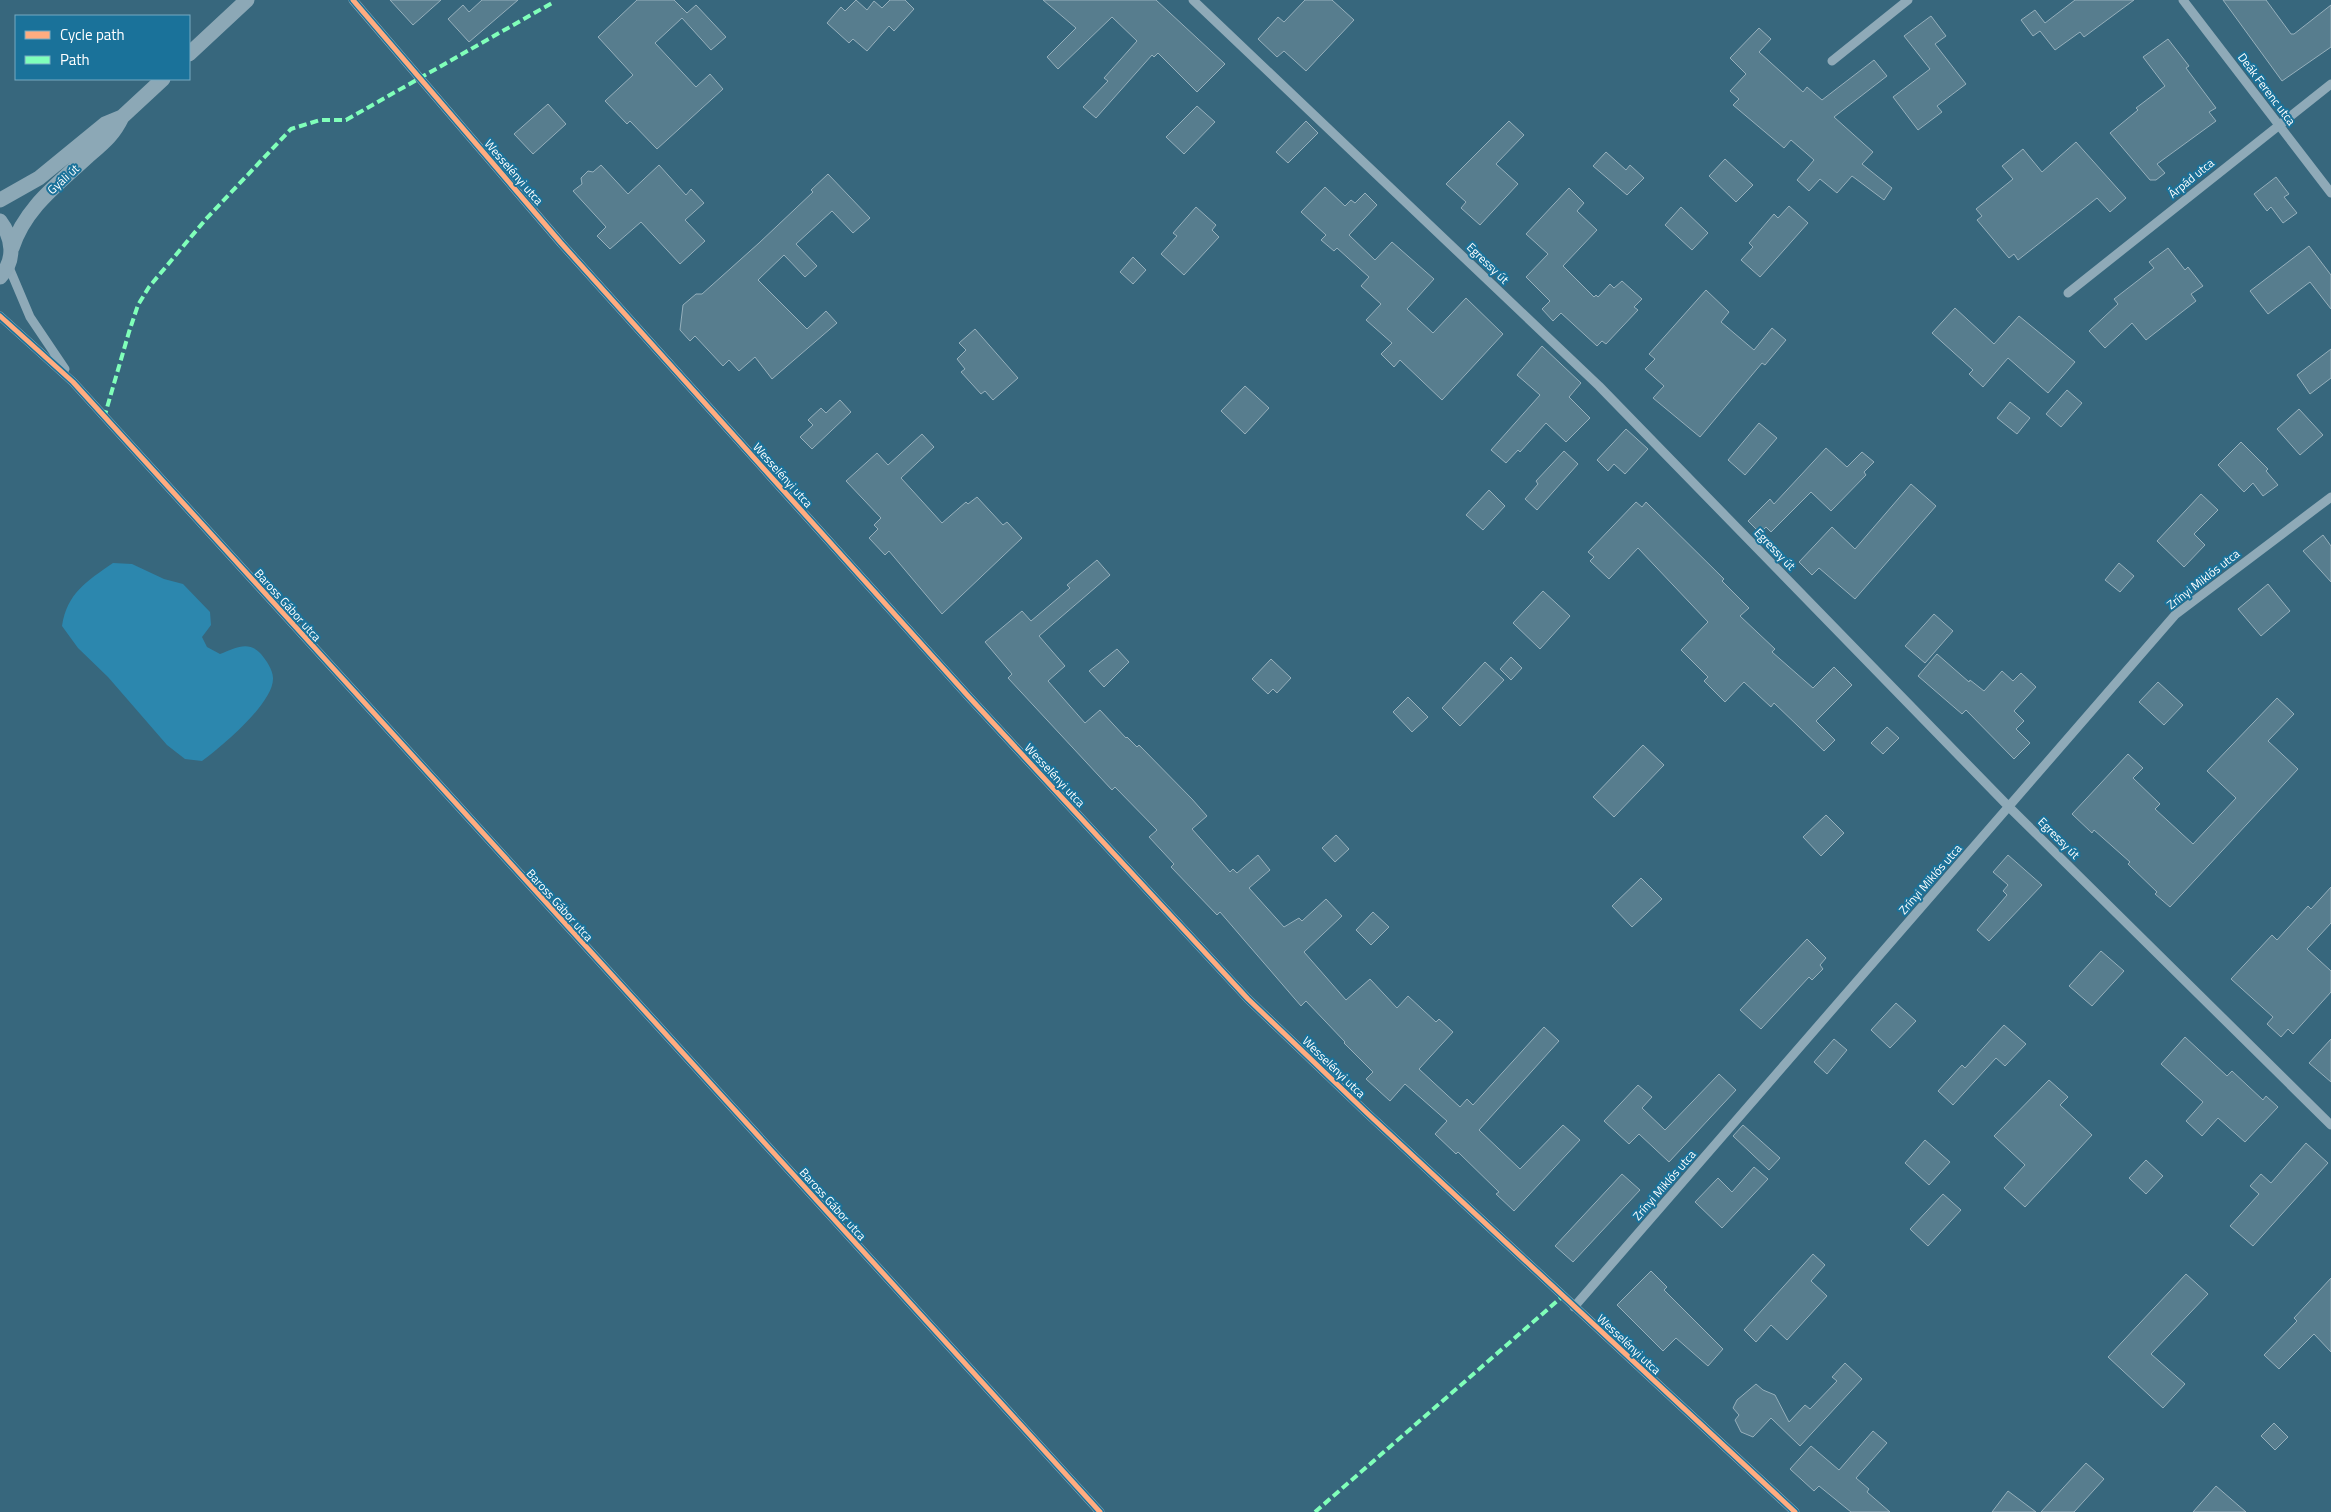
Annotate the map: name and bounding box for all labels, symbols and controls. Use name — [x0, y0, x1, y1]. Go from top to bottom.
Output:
legend — [15, 15, 190, 80]
text: Cycle path — [60, 23, 125, 46]
text: Path — [60, 48, 90, 71]
street label: Deák Ferenc utca — [2233, 49, 2301, 129]
street label: Wesselényi utca — [480, 135, 548, 209]
street label: Árpád utca — [2164, 153, 2218, 203]
street label: Gyáli út — [43, 159, 84, 199]
street label: Egressy út — [1462, 238, 1514, 289]
street label: Wesselényi utca — [749, 438, 817, 512]
street label: Egressy út — [1750, 523, 1801, 575]
street label: Zrínyi Miklós utca — [2162, 544, 2244, 614]
street label: Baross Gábor utca — [250, 564, 326, 646]
street label: Wesselényi utca — [1020, 739, 1090, 811]
street label: Egressy út — [2034, 813, 2085, 864]
street label: Zrínyi Miklós utca — [1894, 839, 1966, 919]
street label: Baross Gábor utca — [522, 864, 598, 946]
street label: Wesselényi utca — [1298, 1032, 1370, 1102]
street label: Zrínyi Miklós utca — [1628, 1145, 1700, 1225]
street label: Baross Gábor utca — [795, 1163, 871, 1245]
street label: Wesselényi utca — [1593, 1309, 1665, 1379]

